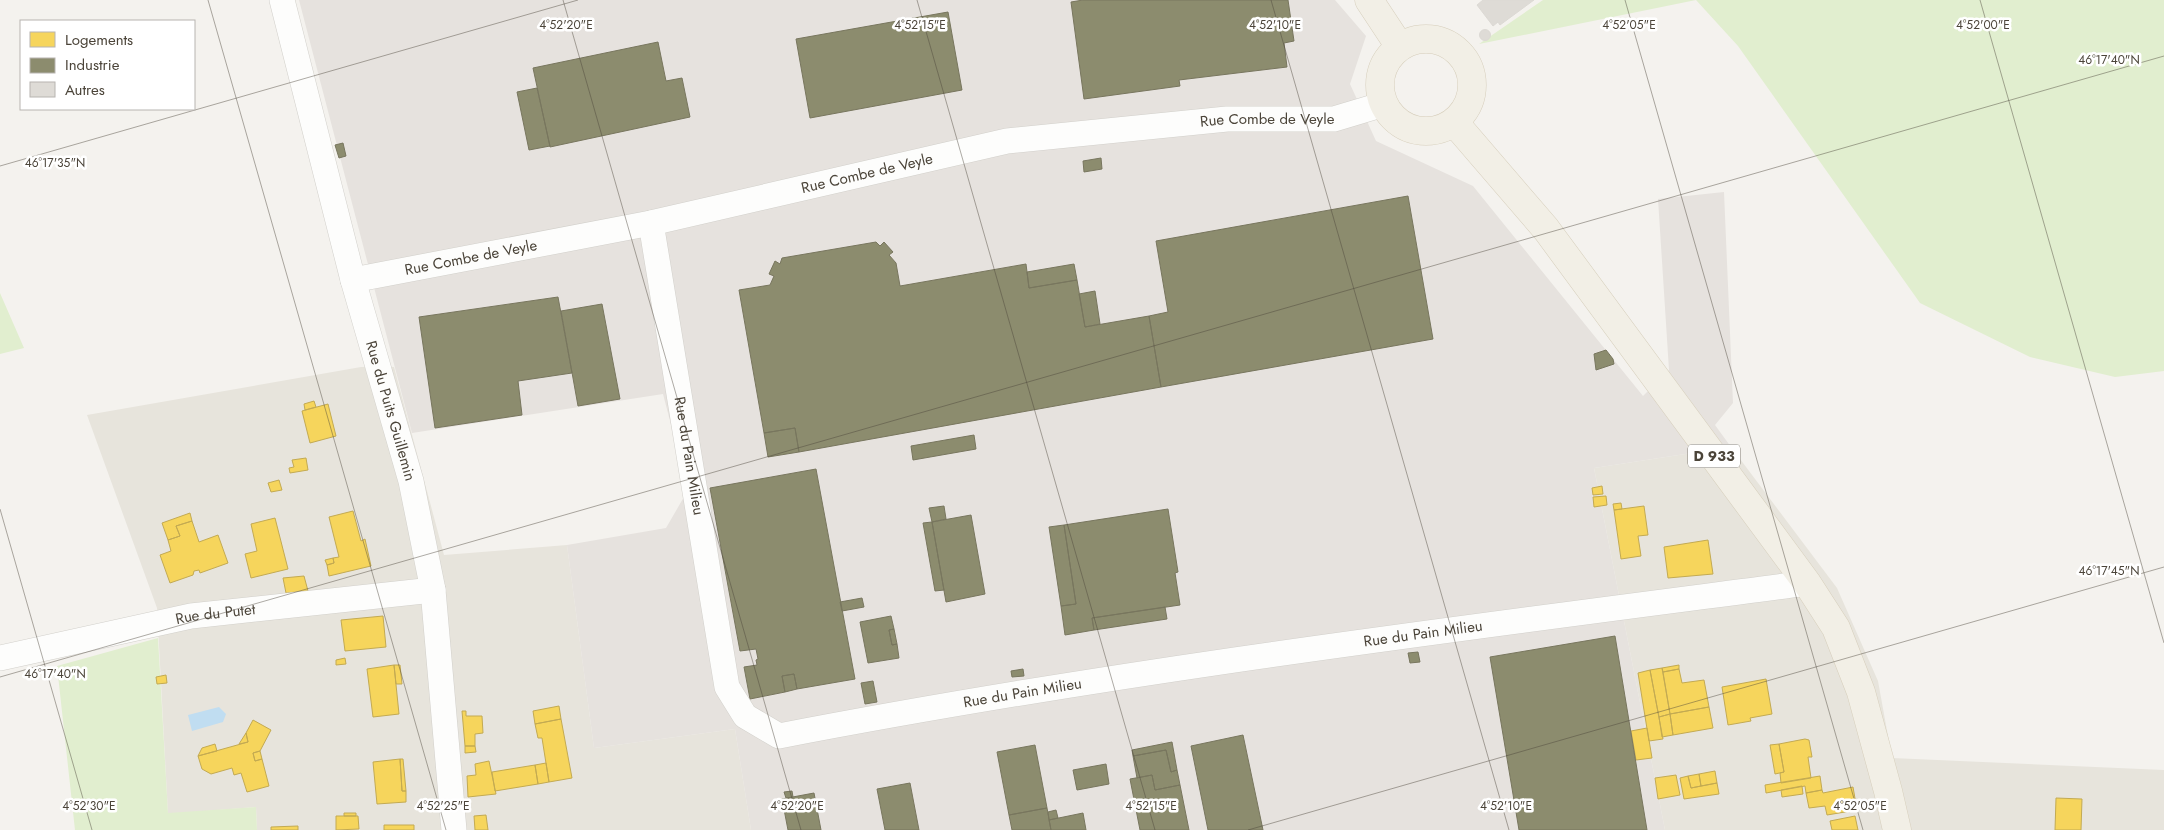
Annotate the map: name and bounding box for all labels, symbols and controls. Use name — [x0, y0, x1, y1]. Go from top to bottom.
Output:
text: 4°52'20"E — [539, 16, 593, 34]
text: 4°52'15"E — [894, 16, 946, 34]
text: 4°52'10"E — [1249, 16, 1301, 34]
text: 4°52'05"E — [1602, 16, 1656, 34]
text: 4°52'00"E — [1956, 16, 2010, 34]
legend — [20, 20, 195, 110]
text: Logements — [65, 29, 133, 51]
text: 46°17'40"N — [2078, 51, 2140, 69]
text: Industrie — [65, 54, 120, 76]
text: Autres — [65, 79, 105, 101]
street label: Rue Combe de Veyle — [1199, 108, 1335, 133]
street label: Rue Combe de Veyle — [799, 147, 935, 199]
text: 46°17'35"N — [25, 154, 85, 172]
street label: Rue Combe de Veyle — [403, 234, 539, 281]
street label: Rue du Puits Guillemin — [360, 338, 421, 484]
street label: Rue du Pain Milieu — [669, 395, 710, 517]
road number: D 933 — [1688, 444, 1740, 468]
text: 46°17'45"N — [2078, 562, 2140, 580]
street label: Rue du Putet — [173, 598, 257, 630]
street label: Rue du Pain Milieu — [1362, 615, 1484, 653]
text: 46°17'40"N — [24, 665, 86, 683]
street label: Rue du Pain Milieu — [961, 672, 1083, 713]
text: 4°52'30"E — [62, 797, 116, 815]
text: 4°52'25"E — [416, 797, 470, 815]
text: 4°52'20"E — [770, 797, 824, 815]
text: 4°52'15"E — [1125, 797, 1177, 815]
text: 4°52'10"E — [1480, 797, 1532, 815]
text: 4°52'05"E — [1833, 797, 1887, 815]

